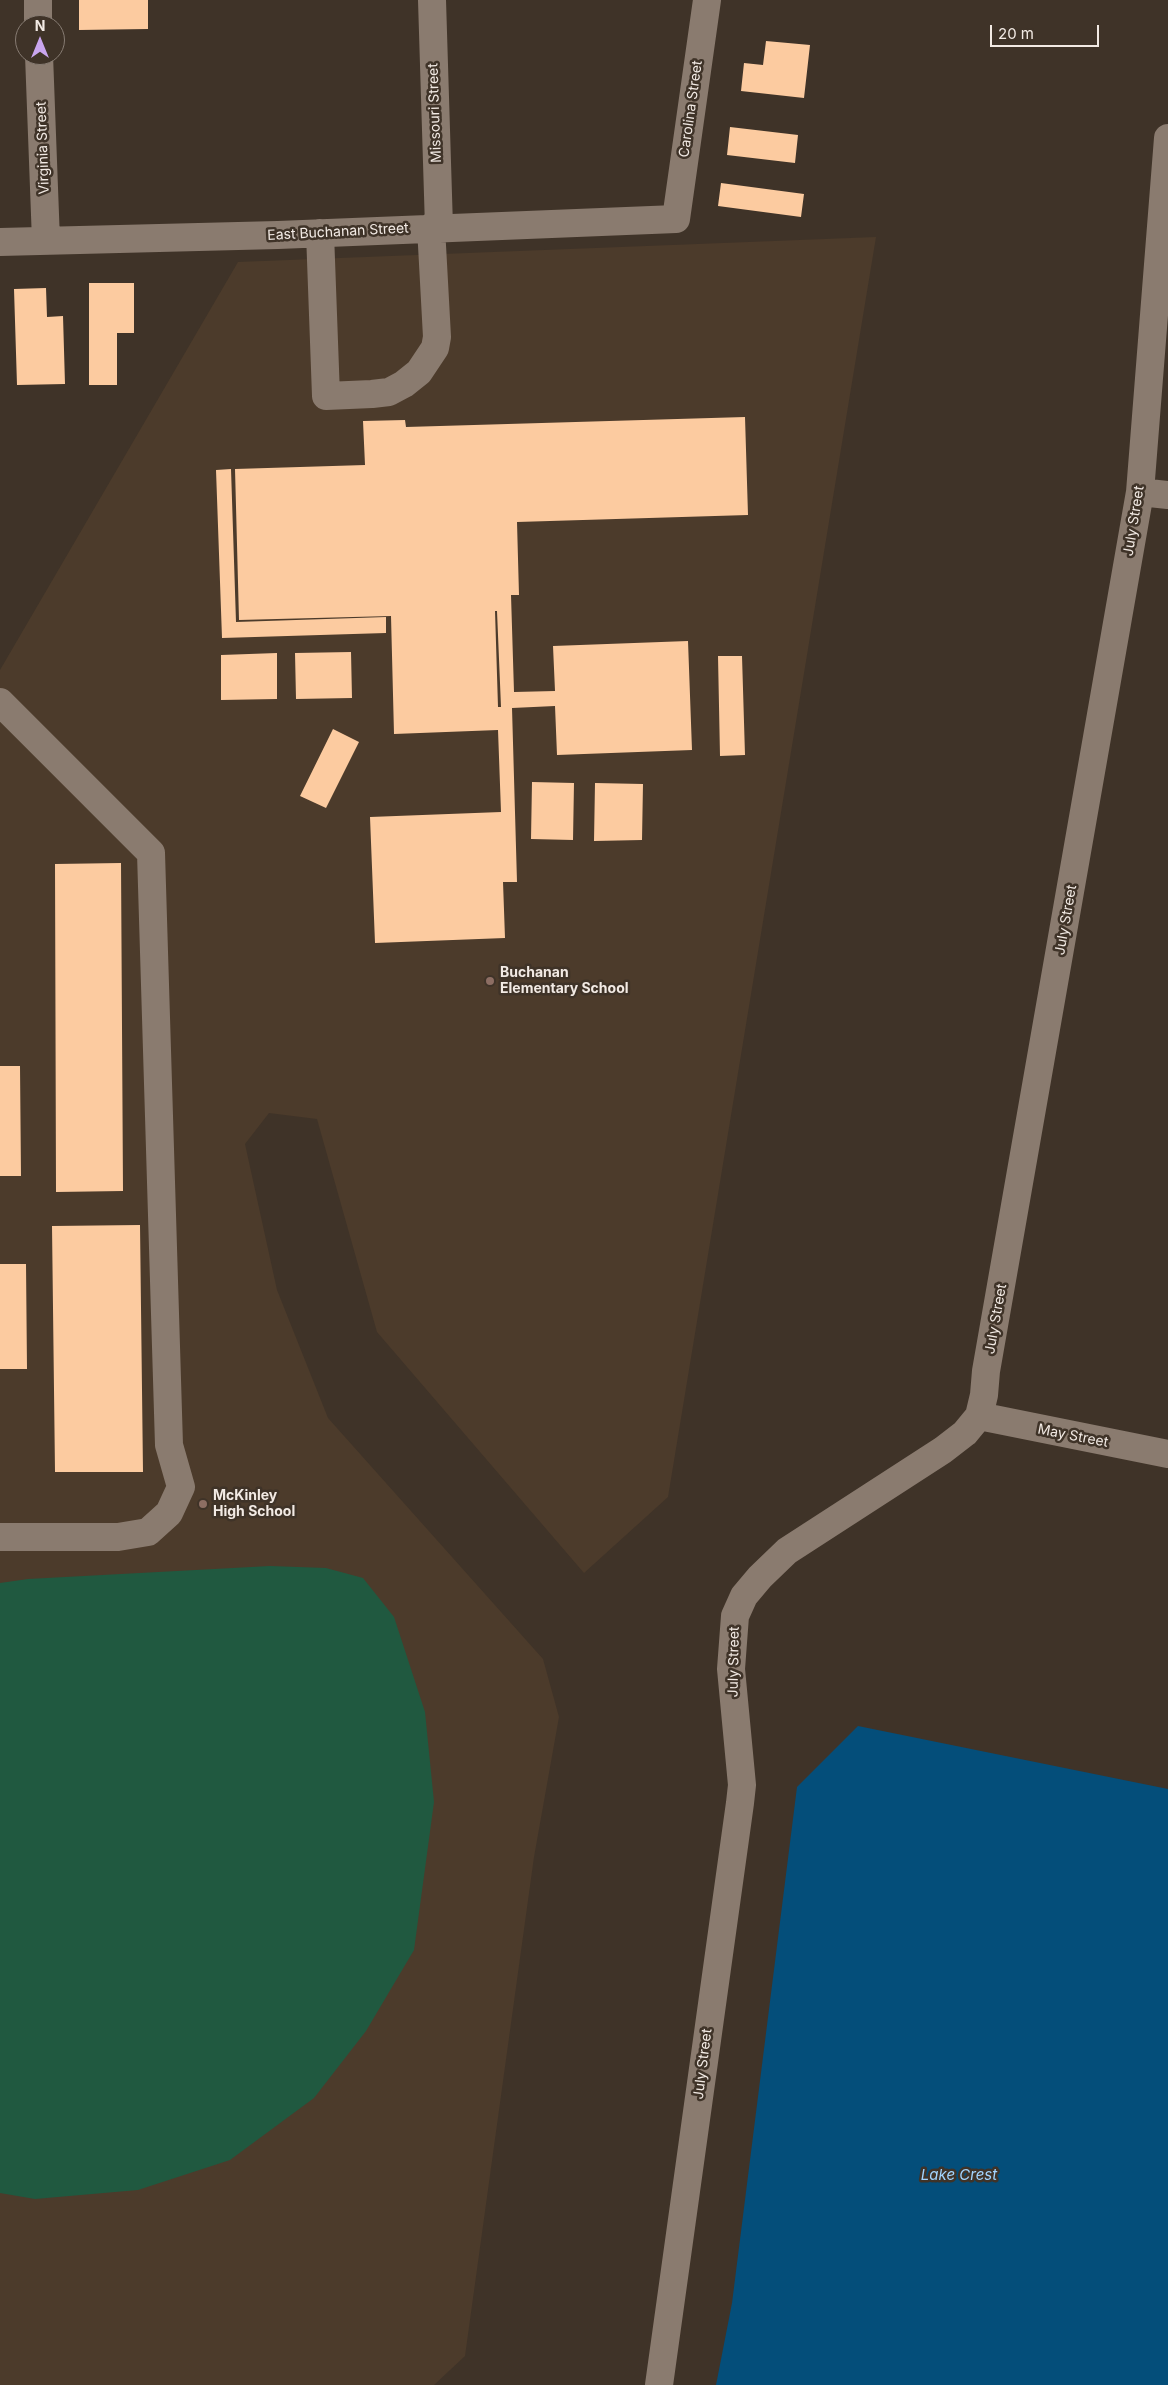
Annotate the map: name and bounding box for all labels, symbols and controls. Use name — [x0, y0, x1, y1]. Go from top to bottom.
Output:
north arrow — [15, 15, 65, 65]
scale bar — [993, 15, 1102, 47]
text: N — [35, 17, 45, 34]
text: 20 m — [998, 24, 1034, 43]
street label: Carolina Street — [676, 59, 706, 159]
street label: Missouri Street — [425, 63, 445, 163]
street label: Virginia Street — [33, 101, 53, 195]
street label: East Buchanan Street — [267, 220, 409, 244]
street label: July Street — [1120, 485, 1148, 557]
street label: July Street — [1052, 884, 1080, 956]
place label: Buchanan Elementary School — [500, 965, 629, 998]
marker: Buchanan Elementary School — [484, 975, 496, 987]
street label: July Street — [982, 1283, 1010, 1355]
street label: May Street — [1036, 1421, 1110, 1451]
place label: McKinley High School — [213, 1488, 295, 1520]
marker: McKinley High School — [197, 1498, 209, 1510]
street label: July Street — [725, 1626, 743, 1698]
street label: July Street — [690, 2028, 716, 2100]
water label: Lake Crest — [921, 2166, 997, 2184]

